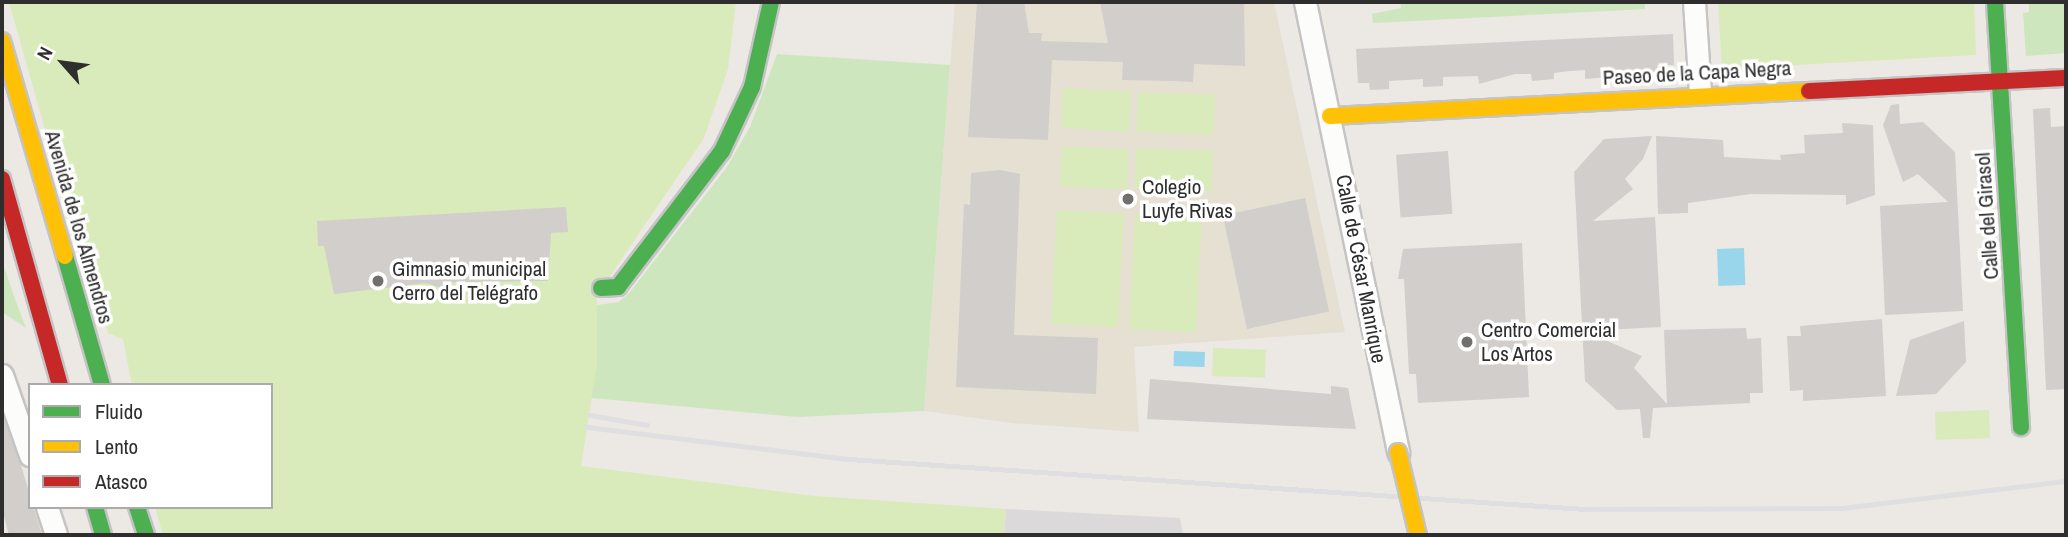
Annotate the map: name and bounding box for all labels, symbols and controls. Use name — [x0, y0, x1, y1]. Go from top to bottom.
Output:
north arrow — [28, 28, 98, 98]
text: N — [30, 42, 59, 64]
street label: Paseo de la Capa Negra — [1602, 55, 1792, 91]
street label: Avenida de los Almendros — [39, 127, 119, 327]
street label: Calle del Girasol — [1970, 152, 2004, 280]
street label: Calle de César Manrique — [1330, 173, 1392, 365]
place label: Colegio Luyfe Rivas — [1142, 174, 1233, 224]
marker: Colegio Luyfe Rivas — [1120, 191, 1136, 207]
place label: Gimnasio municipal Cerro del Telégrafo — [392, 256, 546, 306]
marker: Gimnasio municipal Cerro del Telégrafo — [370, 273, 386, 289]
place label: Centro Comercial Los Artos — [1481, 317, 1616, 367]
marker: Centro Comercial Los Artos — [1459, 334, 1475, 350]
legend — [28, 383, 273, 509]
text: Fluido — [95, 397, 143, 426]
text: Lento — [95, 432, 138, 461]
text: Atasco — [95, 467, 148, 496]

